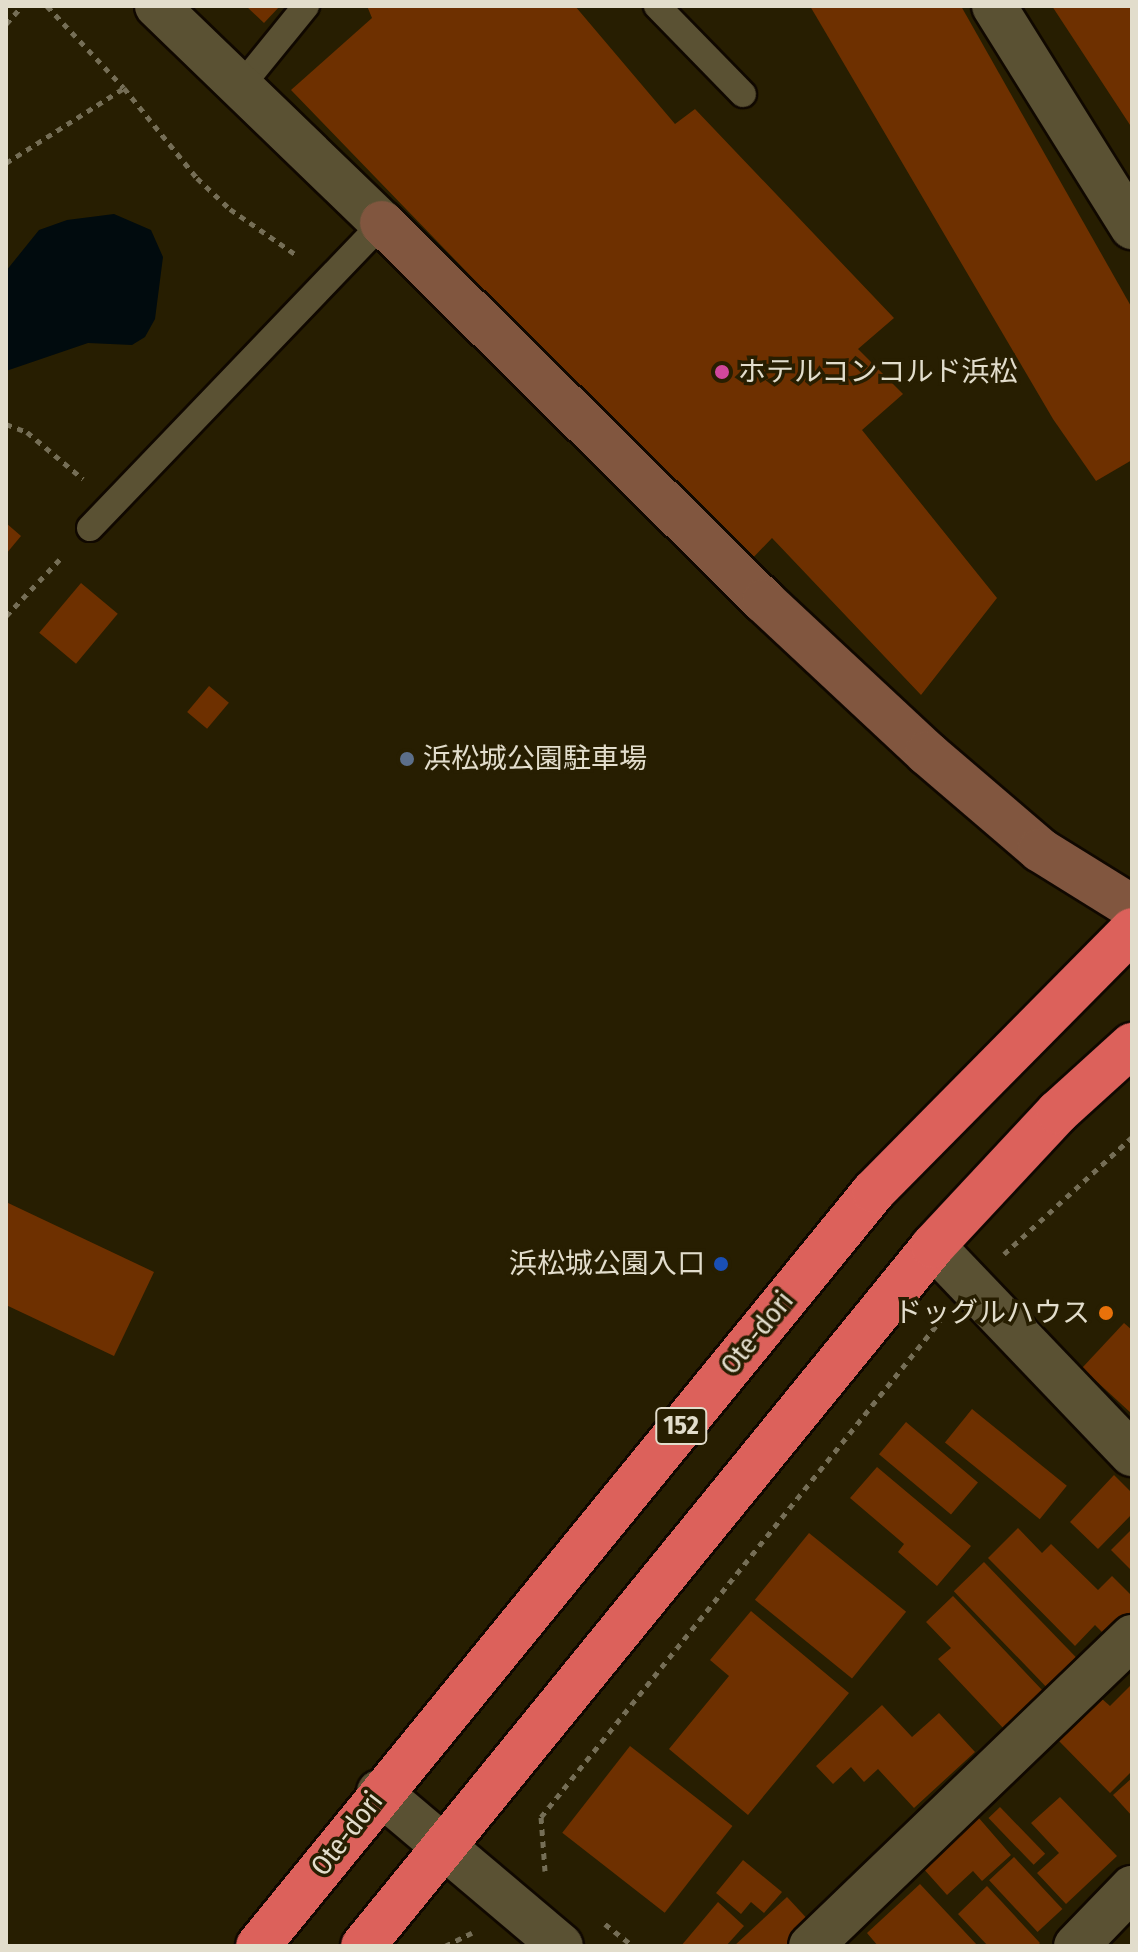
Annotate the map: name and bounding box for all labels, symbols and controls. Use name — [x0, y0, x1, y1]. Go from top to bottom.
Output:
place label: ホテルコンコルド浜松 — [738, 355, 1018, 389]
marker: ホテルコンコルド浜松 — [713, 363, 731, 381]
place label: 浜松城公園駐車場 — [423, 742, 647, 776]
marker: 浜松城公園駐車場 — [398, 750, 416, 768]
place label: 浜松城公園入口 — [509, 1247, 705, 1281]
marker: 浜松城公園入口 — [712, 1255, 730, 1273]
street label: Ote-dori — [713, 1285, 801, 1381]
place label: ドッグルハウス — [894, 1296, 1090, 1330]
marker: ドッグルハウス — [1097, 1304, 1115, 1322]
road number: 152 — [655, 1404, 707, 1448]
street label: Ote-dori — [304, 1785, 390, 1883]

